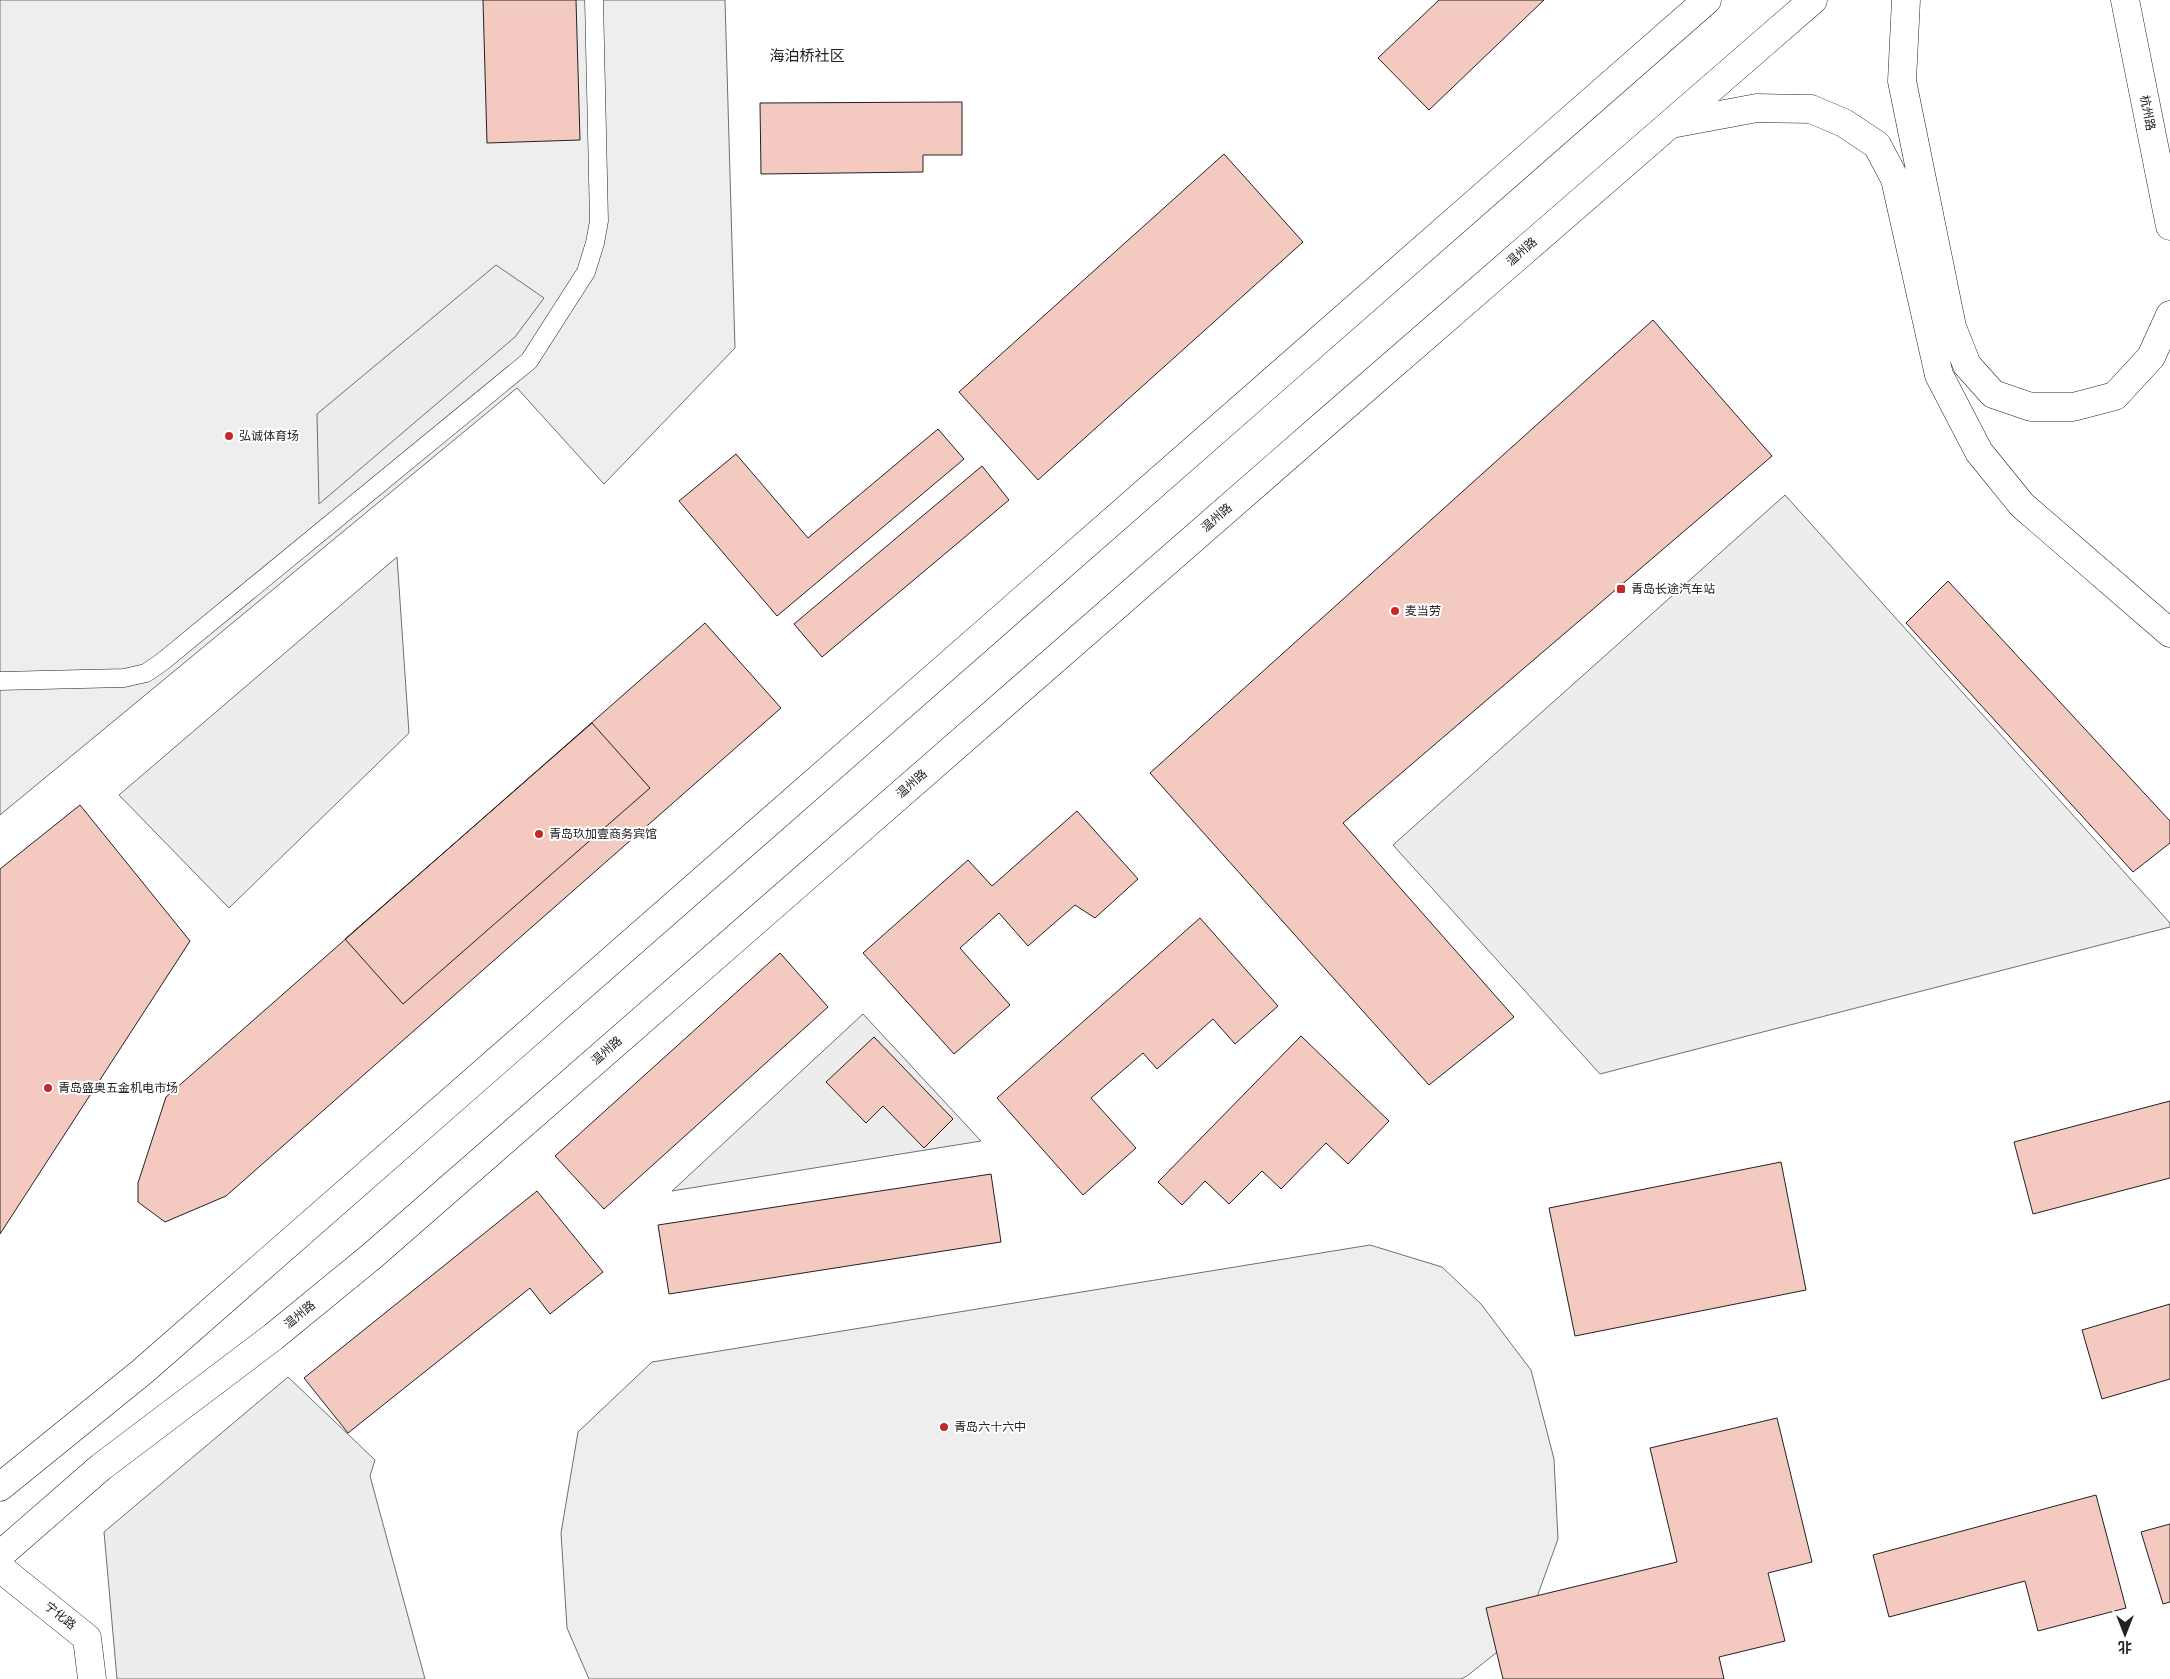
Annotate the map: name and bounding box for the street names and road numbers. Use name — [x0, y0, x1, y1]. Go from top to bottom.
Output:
street label: 杭州路 — [2135, 94, 2159, 132]
street label: 温州路 — [1503, 234, 1541, 270]
street label: 温州路 — [1198, 500, 1236, 536]
street label: 温州路 — [893, 766, 931, 802]
street label: 温州路 — [588, 1033, 626, 1069]
street label: 温州路 — [281, 1297, 319, 1333]
street label: 宁化路 — [41, 1598, 79, 1634]

